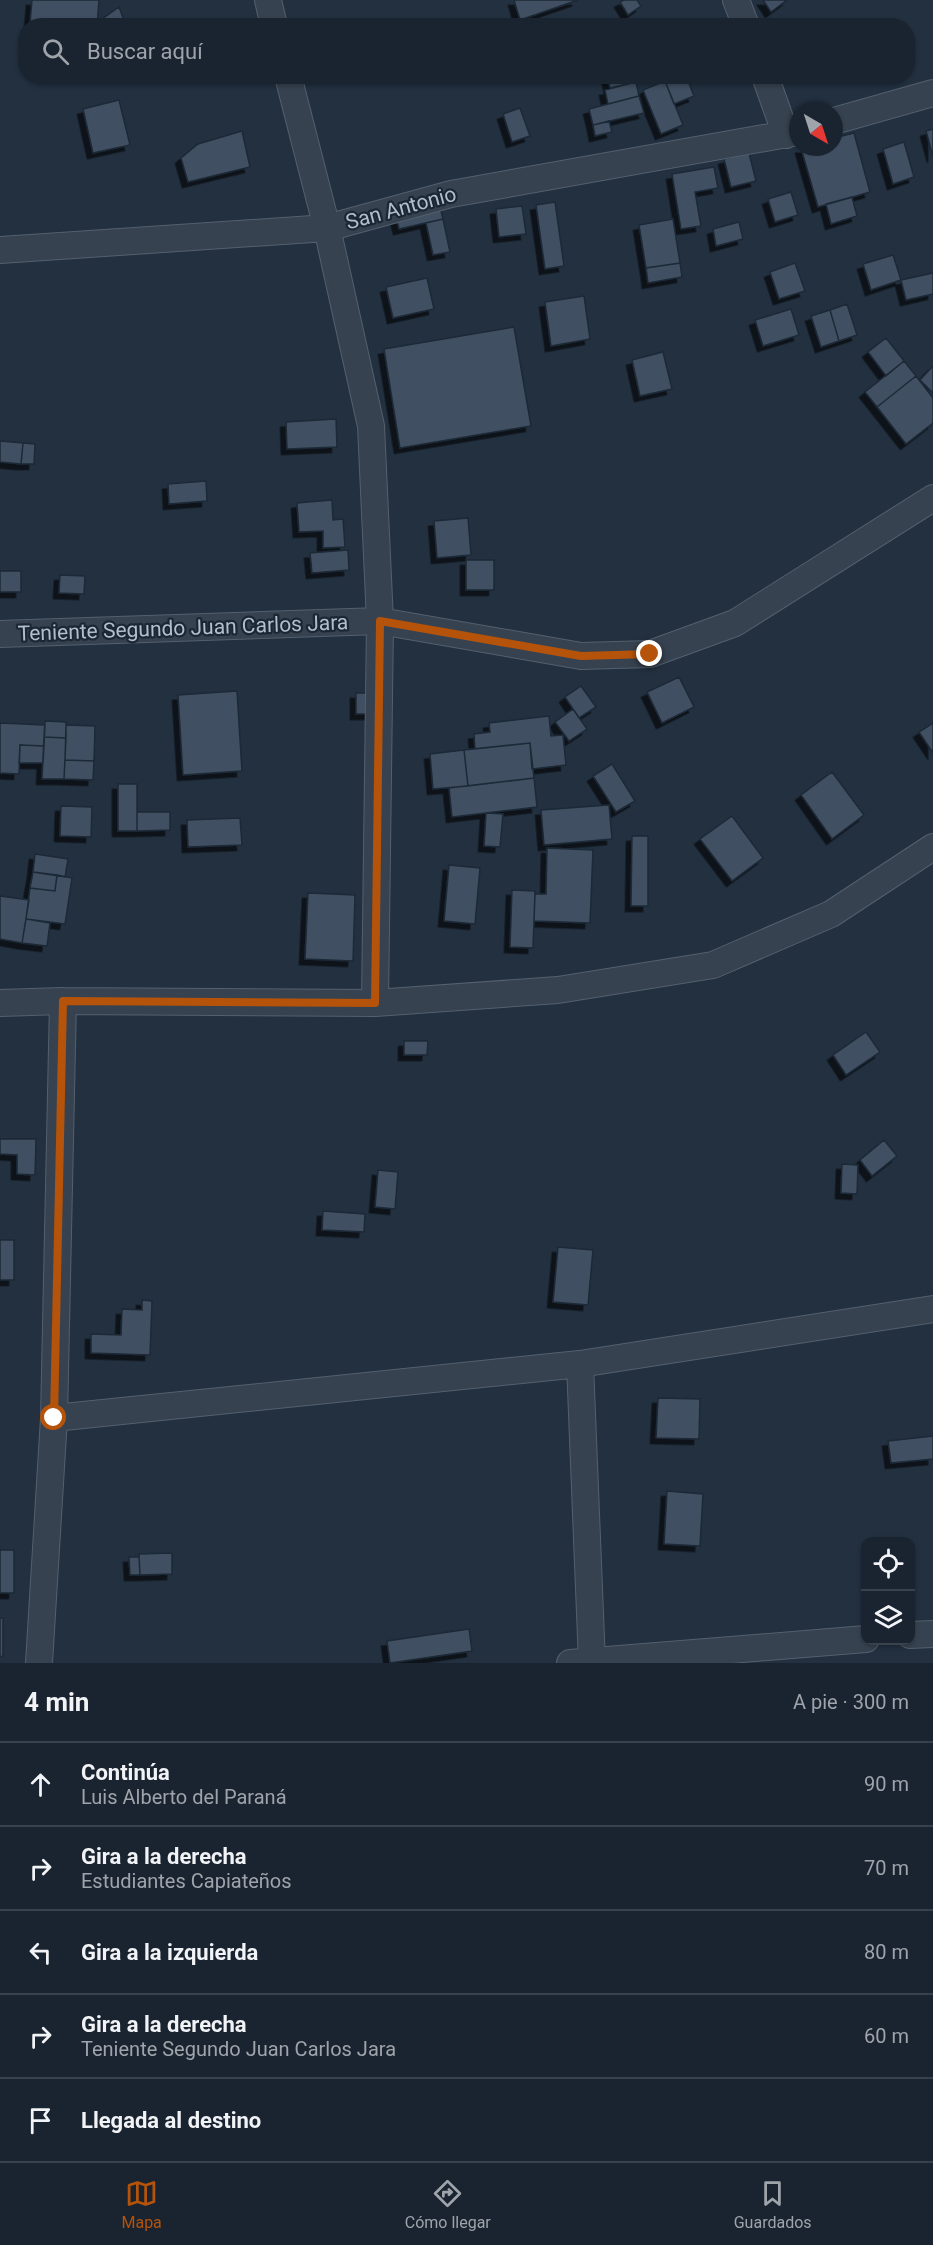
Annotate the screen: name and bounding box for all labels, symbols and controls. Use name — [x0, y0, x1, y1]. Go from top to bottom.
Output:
search box — [18, 18, 915, 84]
icon: search — [39, 35, 72, 68]
text: Buscar aquí — [87, 39, 203, 64]
north arrow — [789, 102, 843, 156]
street label: San Antonio — [343, 182, 459, 234]
street label: Teniente Segundo Juan Carlos Jara — [17, 610, 349, 646]
route end — [636, 640, 662, 666]
route start — [40, 1404, 66, 1430]
map controls — [861, 1537, 915, 1645]
button: locate — [861, 1537, 915, 1591]
button: layers — [861, 1591, 915, 1645]
text: 4 min — [24, 1687, 89, 1717]
text: A pie · 300 m — [793, 1690, 909, 1714]
text: Continúa — [81, 1760, 170, 1785]
icon: ahead — [24, 1768, 57, 1801]
text: 90 m — [864, 1772, 909, 1796]
text: Luis Alberto del Paraná — [81, 1785, 287, 1809]
text: Gira a la derecha — [81, 1844, 247, 1869]
icon: right — [24, 1852, 57, 1885]
text: 70 m — [864, 1856, 909, 1880]
text: Estudiantes Capiateños — [81, 1869, 292, 1893]
icon: left — [24, 1936, 57, 1969]
text: Gira a la izquierda — [81, 1940, 258, 1965]
text: 80 m — [864, 1940, 909, 1964]
text: Gira a la derecha — [81, 2012, 247, 2037]
icon: right — [24, 2020, 57, 2053]
text: 60 m — [864, 2024, 909, 2048]
text: Teniente Segundo Juan Carlos Jara — [81, 2037, 396, 2061]
icon: arrive — [24, 2104, 57, 2137]
text: Llegada al destino — [81, 2108, 261, 2133]
tab: Mapa — [121, 2177, 162, 2232]
tab: Cómo llegar — [405, 2177, 491, 2232]
tab: Guardados — [734, 2177, 812, 2232]

